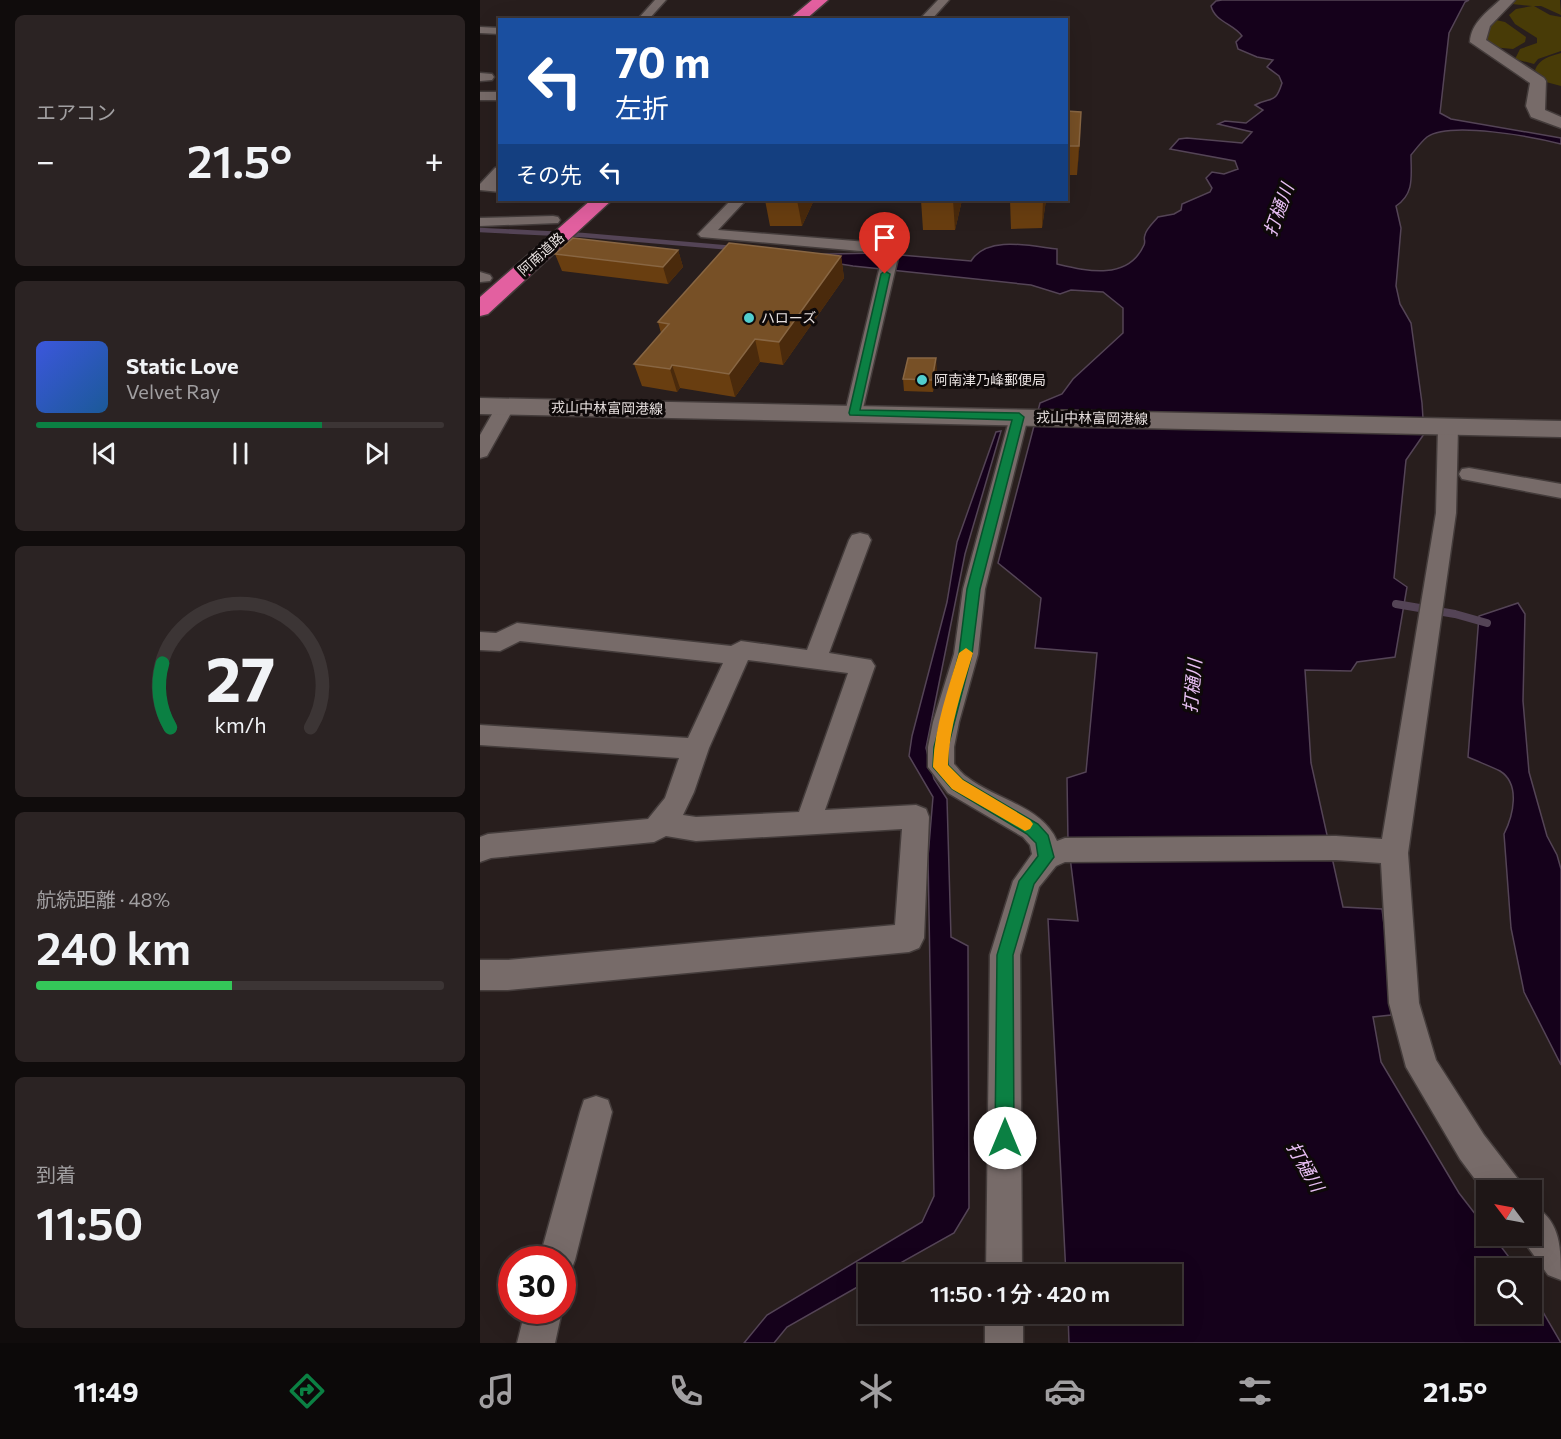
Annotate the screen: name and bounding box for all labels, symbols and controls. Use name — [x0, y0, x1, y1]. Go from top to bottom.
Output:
text: 70 m — [615, 35, 710, 87]
icon: left — [516, 42, 594, 120]
text: 左折 — [615, 91, 669, 124]
text: エアコン — [36, 100, 116, 124]
text: 21.5° — [187, 132, 292, 187]
text: − — [36, 139, 55, 180]
text: + — [425, 139, 444, 180]
icon: left — [594, 156, 627, 189]
text: その先 — [516, 161, 582, 188]
water label: 打樋川 — [1258, 179, 1298, 239]
pin — [859, 212, 910, 274]
icon: arrive — [868, 221, 901, 254]
street label: 阿南道路 — [514, 229, 567, 279]
place label: ハローズ — [761, 309, 816, 326]
marker: ハローズ — [742, 311, 756, 325]
text: Static Love — [126, 352, 239, 379]
place label: 阿南津乃峰郵便局 — [934, 371, 1046, 388]
marker: 阿南津乃峰郵便局 — [915, 373, 929, 387]
text: Velvet Ray — [126, 379, 220, 403]
street label: 戎山中林富岡港線 — [551, 398, 663, 417]
street label: 戎山中林富岡港線 — [1036, 408, 1148, 427]
icon: previous — [88, 437, 121, 470]
icon: pause — [224, 437, 257, 470]
icon: next — [360, 437, 393, 470]
text: 27 — [205, 640, 275, 716]
water label: 打樋川 — [1179, 656, 1205, 714]
text: km/h — [214, 712, 266, 738]
text: 航続距離 · 48% — [36, 887, 170, 911]
text: 240 km — [36, 919, 191, 974]
position arrow — [973, 1106, 1037, 1170]
water label: 打樋川 — [1283, 1138, 1330, 1197]
text: 到着 — [36, 1162, 76, 1186]
north arrow — [1476, 1180, 1542, 1246]
map controls — [1476, 1180, 1542, 1324]
text: 11:50 — [36, 1194, 143, 1249]
speed limit sign: 30 — [498, 1246, 576, 1324]
button: search — [1476, 1258, 1542, 1324]
text: 11:50 · 1 分 · 420 m — [930, 1280, 1110, 1307]
icon: directions — [286, 1370, 328, 1412]
icon: music — [476, 1370, 518, 1412]
icon: phone — [665, 1370, 707, 1412]
icon: climate — [855, 1370, 897, 1412]
icon: car — [1044, 1370, 1086, 1412]
icon: filters — [1234, 1370, 1276, 1412]
text: 11:49 — [74, 1375, 139, 1408]
text: 21.5° — [1423, 1375, 1487, 1408]

